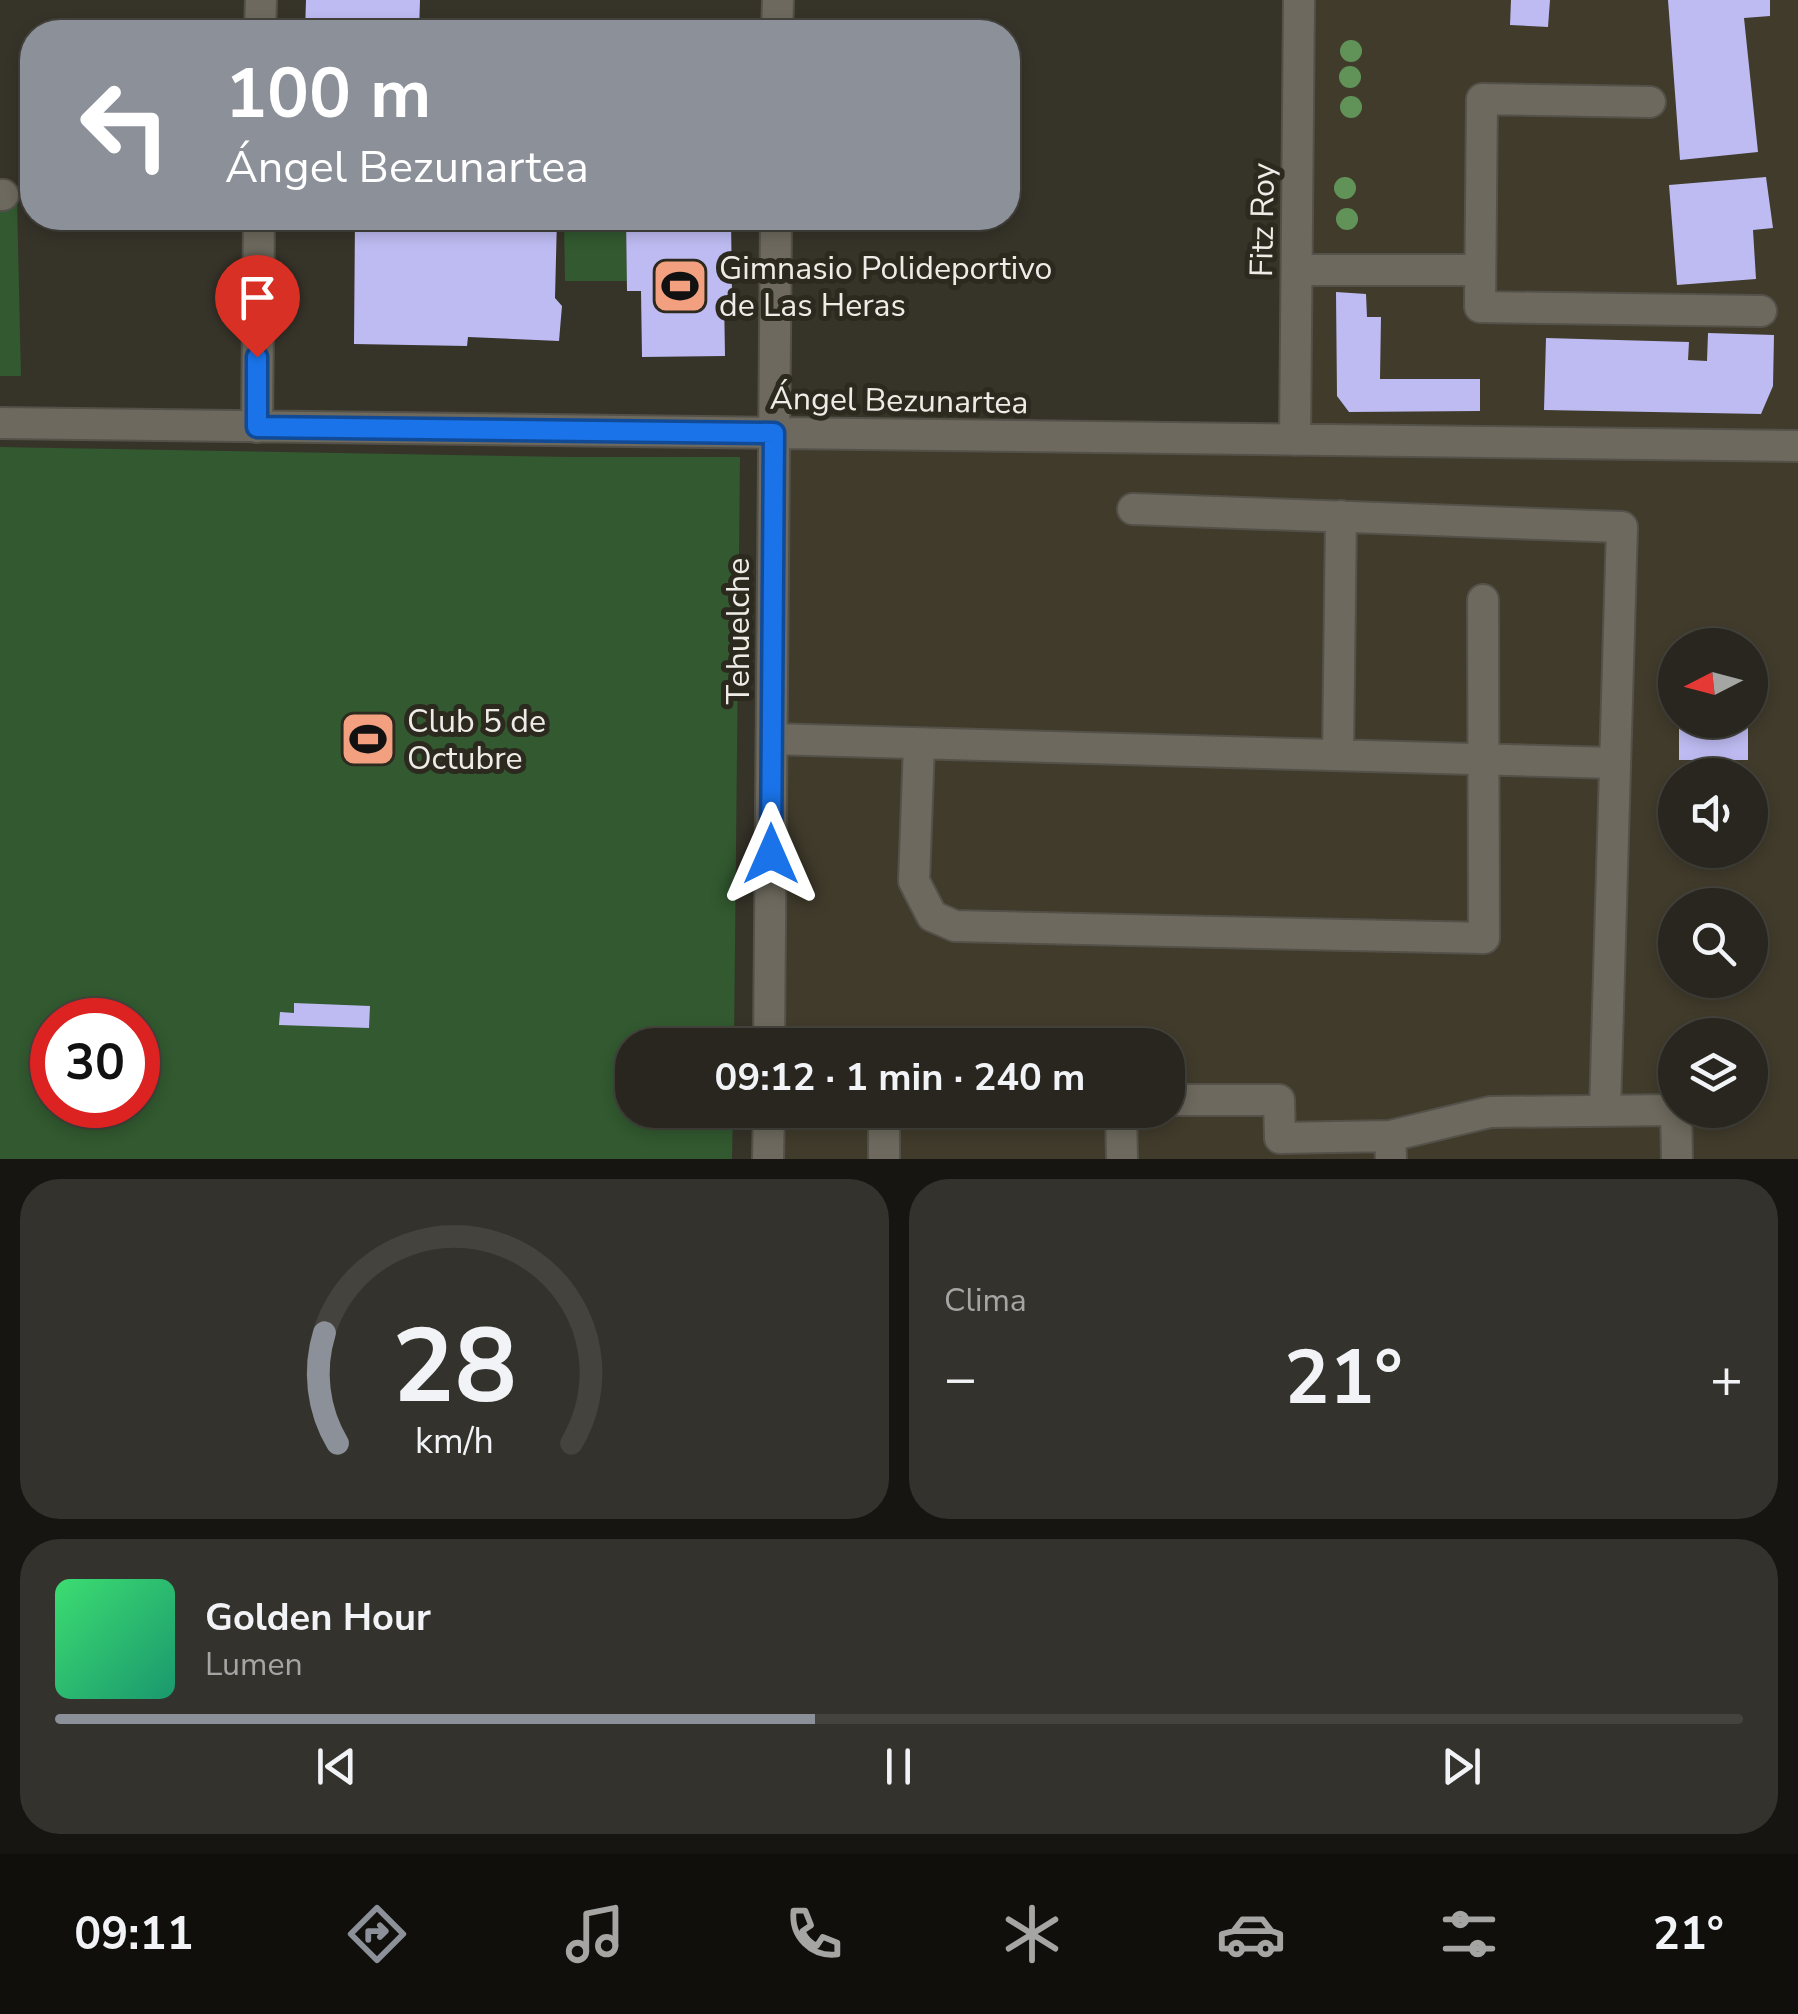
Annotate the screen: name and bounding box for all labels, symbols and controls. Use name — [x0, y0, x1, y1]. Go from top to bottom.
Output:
text: 100 m — [225, 46, 431, 142]
icon: left — [60, 60, 190, 190]
text: Ángel Bezunartea — [225, 137, 589, 198]
street label: Fitz Roy — [1240, 162, 1285, 278]
place label: Gimnasio Polideportivo de Las Heras — [719, 247, 1052, 327]
pin — [215, 255, 300, 358]
sports icon: Gimnasio Polideportivo de Las Heras — [650, 256, 710, 316]
icon: arrive — [230, 270, 285, 325]
street label: Ángel Bezunartea — [769, 377, 1029, 424]
street label: Tehuelche — [717, 558, 760, 704]
north arrow — [1658, 628, 1768, 738]
map controls — [1658, 628, 1768, 1128]
place label: Club 5 de Octubre — [407, 700, 546, 780]
sports icon: Club 5 de Octubre — [338, 709, 398, 769]
button: sound — [1658, 758, 1768, 868]
position arrow — [719, 802, 823, 906]
button: search — [1658, 888, 1768, 998]
speed limit sign: 30 — [30, 998, 160, 1128]
button: layers — [1658, 1018, 1768, 1128]
text: 09:12 · 1 min · 240 m — [715, 1052, 1085, 1103]
text: Clima — [944, 1279, 1027, 1322]
text: 28 — [392, 1296, 517, 1438]
text: 21° — [1284, 1327, 1403, 1429]
text: − — [944, 1341, 977, 1416]
text: + — [1710, 1341, 1743, 1416]
text: km/h — [415, 1417, 494, 1466]
text: Golden Hour — [205, 1592, 431, 1643]
text: Lumen — [205, 1643, 303, 1686]
icon: previous — [309, 1739, 364, 1794]
icon: pause — [871, 1739, 926, 1794]
icon: next — [1434, 1739, 1489, 1794]
icon: directions — [342, 1899, 412, 1969]
icon: music — [560, 1899, 630, 1969]
icon: phone — [779, 1899, 849, 1969]
icon: climate — [997, 1899, 1067, 1969]
icon: car — [1216, 1899, 1286, 1969]
icon: filters — [1434, 1899, 1504, 1969]
text: 09:11 — [74, 1904, 193, 1965]
text: 21° — [1653, 1904, 1724, 1965]

